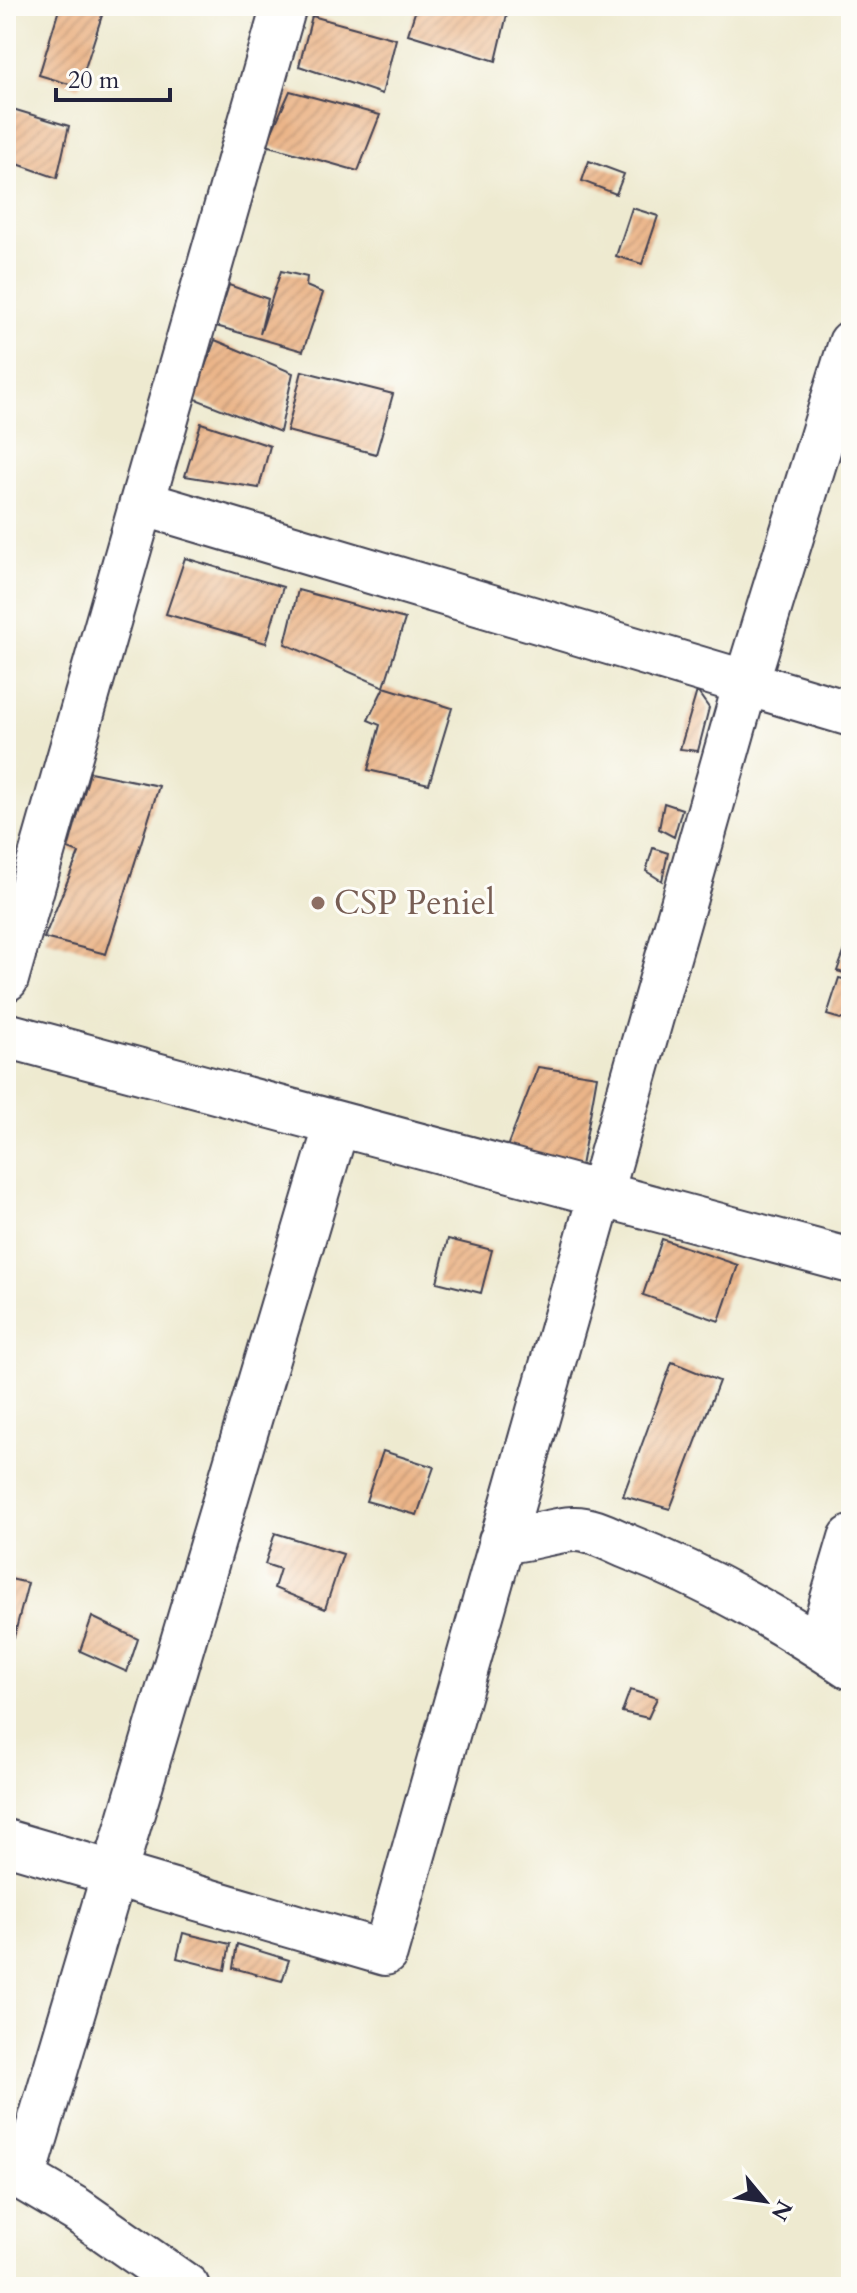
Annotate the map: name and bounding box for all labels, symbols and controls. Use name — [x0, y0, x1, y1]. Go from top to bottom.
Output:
scale bar — [56, 52, 170, 102]
text: 20 m — [68, 64, 120, 97]
place label: CSP Peniel — [334, 880, 495, 926]
marker: CSP Peniel — [309, 894, 327, 912]
north arrow — [725, 2161, 805, 2241]
text: N — [764, 2195, 799, 2226]

